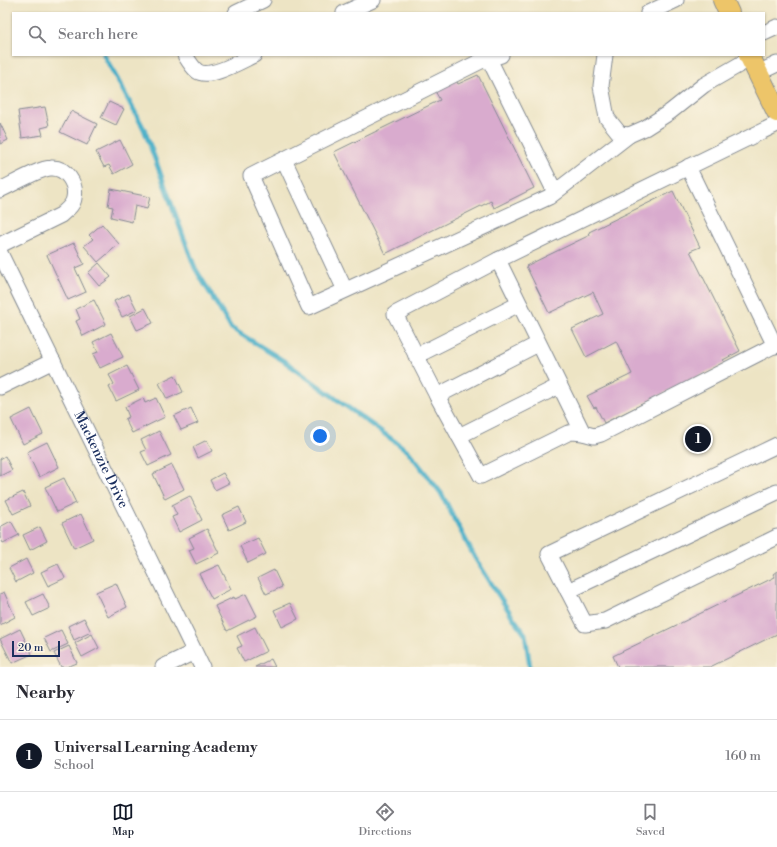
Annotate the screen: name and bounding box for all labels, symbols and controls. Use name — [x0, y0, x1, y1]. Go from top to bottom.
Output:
search box — [12, 12, 765, 56]
icon: search — [26, 23, 48, 45]
text: Search here — [58, 25, 138, 44]
street label: Mackenzie Drive — [69, 408, 132, 511]
pin: 1 — [685, 424, 711, 454]
your location — [310, 426, 330, 446]
scale bar — [12, 639, 60, 658]
text: 20 m — [18, 641, 43, 655]
text: Nearby — [16, 682, 75, 704]
text: Universal Learning Academy — [54, 738, 257, 757]
text: 1 — [26, 748, 32, 764]
text: 160 m — [725, 748, 761, 764]
text: School — [54, 757, 94, 773]
tab: Map — [112, 801, 134, 839]
tab: Directions — [359, 801, 412, 839]
tab: Saved — [636, 801, 665, 839]

